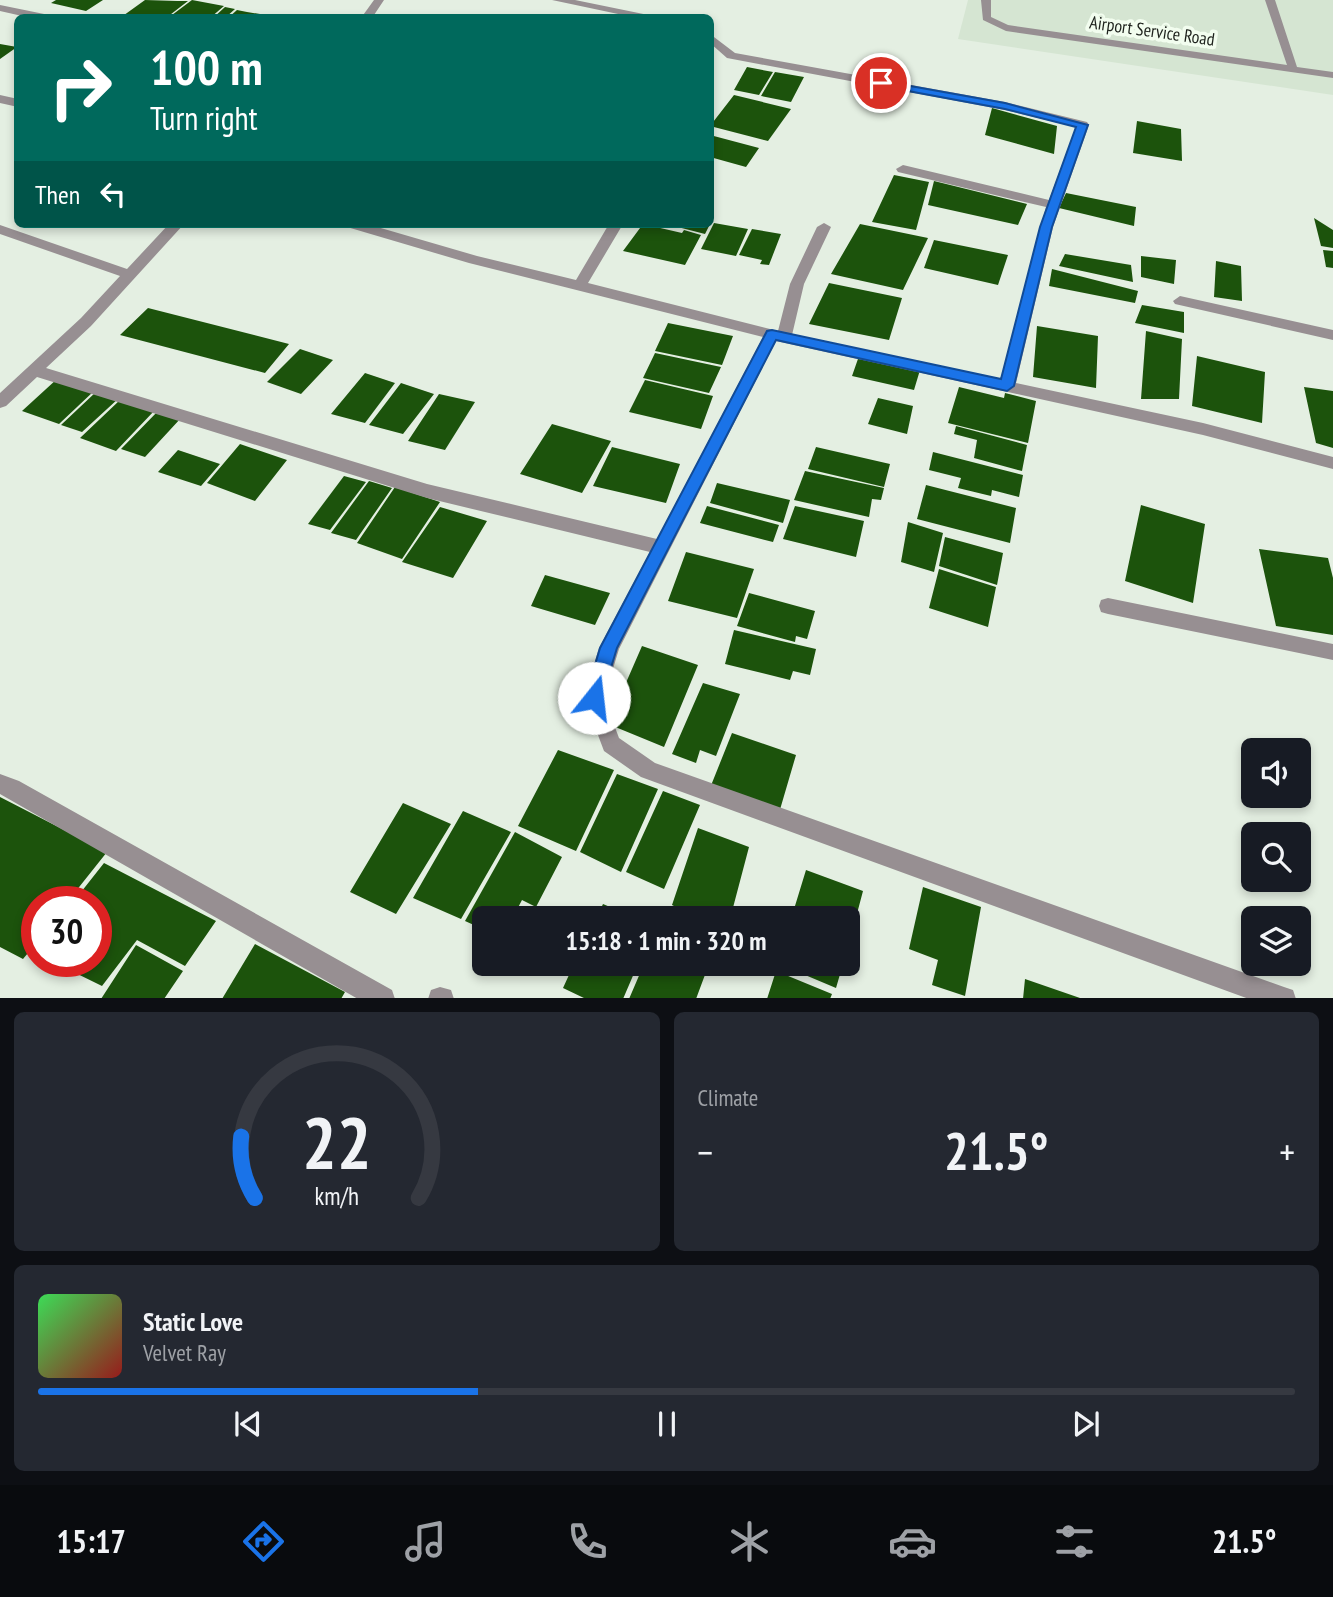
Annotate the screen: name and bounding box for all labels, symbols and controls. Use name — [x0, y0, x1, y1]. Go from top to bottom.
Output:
street label: Airport Service Road — [1088, 10, 1216, 51]
text: 100 m — [150, 35, 263, 99]
icon: right — [35, 42, 126, 133]
pin — [851, 53, 911, 113]
icon: arrive — [862, 64, 900, 102]
text: Turn right — [150, 97, 258, 139]
icon: left — [94, 175, 132, 213]
text: Then — [35, 178, 80, 211]
position arrow — [557, 661, 631, 735]
map controls — [1241, 738, 1311, 976]
button: sound — [1241, 738, 1311, 808]
button: search — [1241, 822, 1311, 892]
speed limit sign: 30 — [21, 886, 112, 977]
button: layers — [1241, 906, 1311, 976]
text: 15:18 · 1 min · 320 m — [566, 924, 766, 957]
text: Climate — [698, 1083, 758, 1112]
text: 22 — [302, 1094, 372, 1188]
text: 21.5° — [944, 1117, 1049, 1184]
text: − — [698, 1127, 713, 1176]
text: + — [1279, 1127, 1295, 1176]
text: km/h — [315, 1179, 359, 1211]
text: Static Love — [143, 1305, 243, 1338]
text: Velvet Ray — [143, 1338, 226, 1367]
icon: previous — [229, 1405, 267, 1443]
icon: pause — [648, 1405, 686, 1443]
icon: next — [1067, 1405, 1105, 1443]
icon: directions — [239, 1517, 288, 1566]
icon: music — [401, 1517, 450, 1566]
icon: phone — [563, 1517, 612, 1566]
icon: climate — [725, 1517, 774, 1566]
icon: car — [888, 1517, 937, 1566]
icon: filters — [1050, 1517, 1099, 1566]
text: 15:17 — [57, 1520, 126, 1562]
text: 21.5° — [1212, 1520, 1276, 1562]

